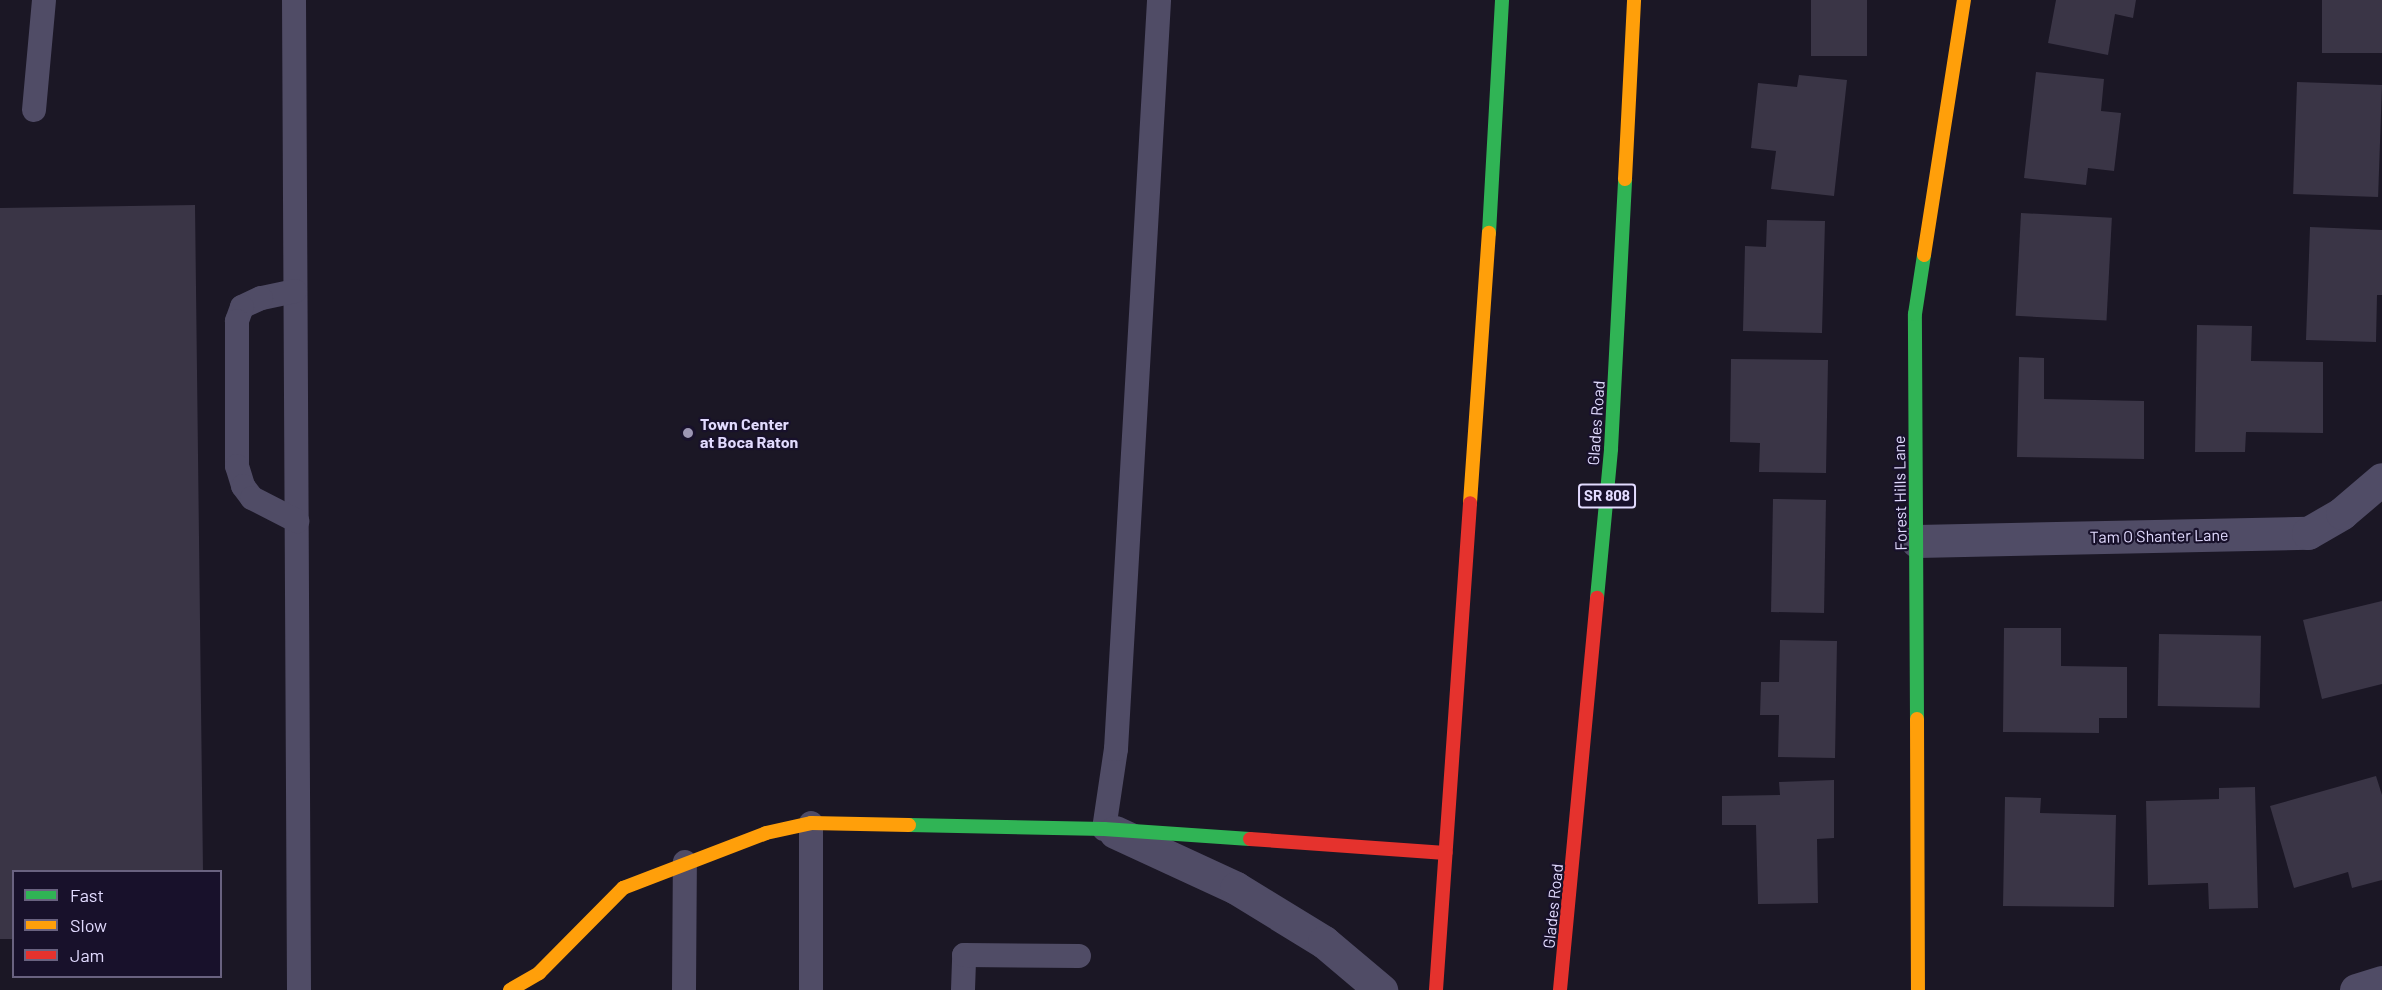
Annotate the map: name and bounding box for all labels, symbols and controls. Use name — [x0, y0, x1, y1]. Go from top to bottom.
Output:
street label: Glades Road — [1583, 380, 1609, 466]
place label: Town Center at Boca Raton — [700, 414, 798, 452]
marker: Town Center at Boca Raton — [681, 426, 695, 440]
street label: Forest Hills Lane — [1889, 435, 1911, 551]
road number: SR 808 — [1577, 484, 1637, 508]
street label: Tam O Shanter Lane — [2089, 525, 2229, 547]
street label: Glades Road — [1539, 863, 1567, 949]
legend — [12, 870, 222, 978]
text: Fast — [70, 884, 104, 906]
text: Slow — [70, 914, 107, 936]
text: Jam — [70, 944, 104, 966]

